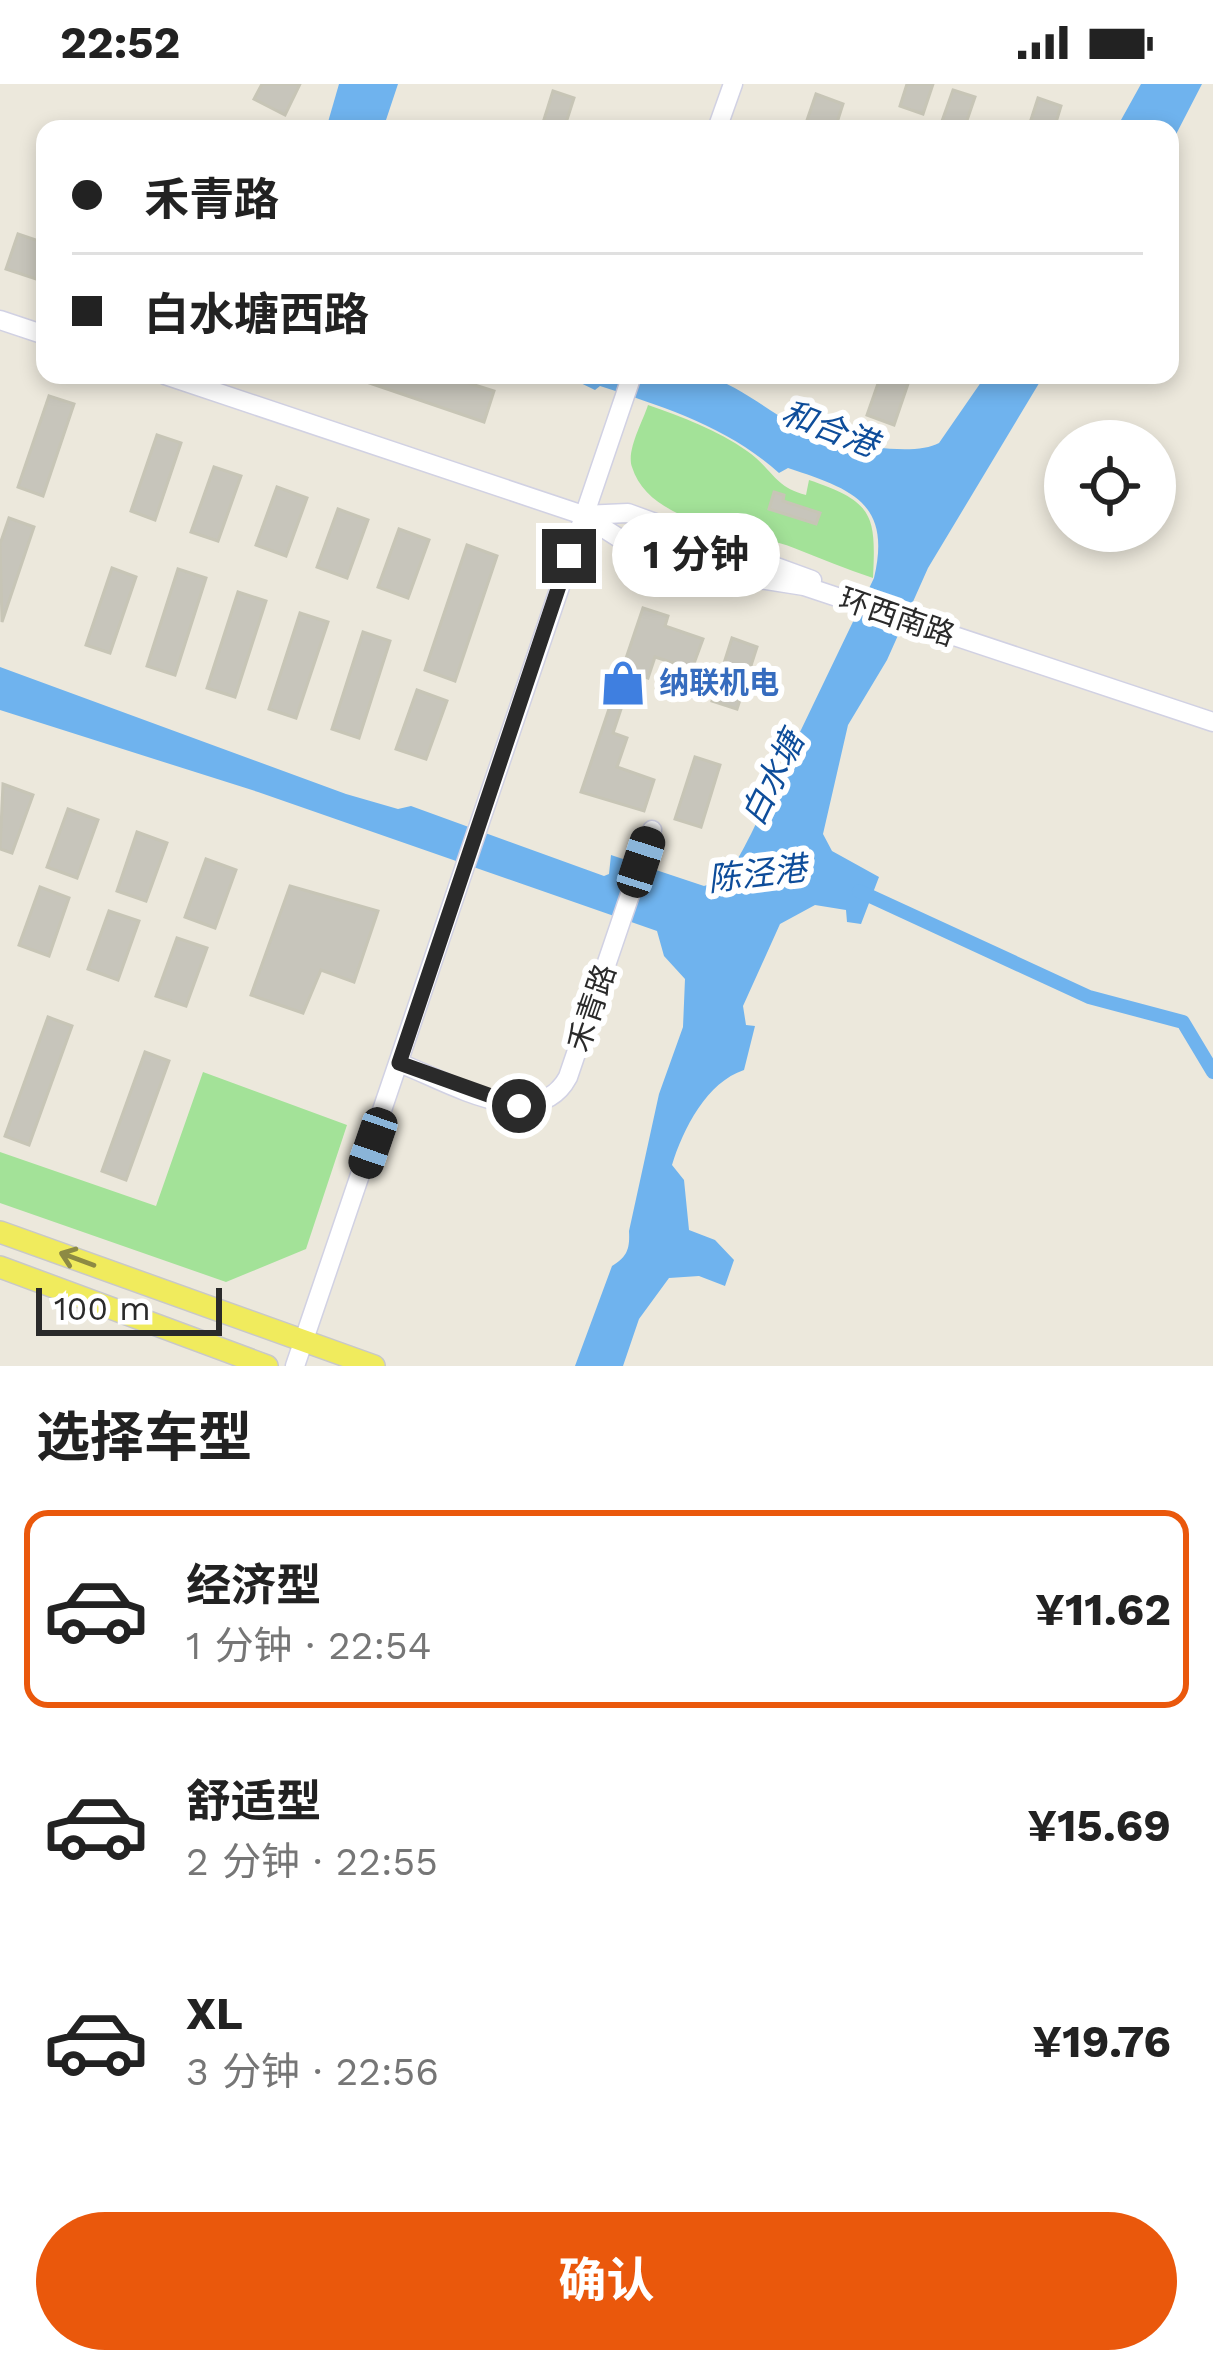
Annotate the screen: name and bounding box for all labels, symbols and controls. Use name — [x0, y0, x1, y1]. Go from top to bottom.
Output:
text: 22:52 — [60, 16, 180, 69]
text: 禾青路 — [144, 173, 279, 226]
text: 白水塘西路 — [144, 288, 369, 341]
water label: 和合港 — [777, 393, 887, 466]
map controls — [1044, 420, 1176, 552]
button: locate — [1044, 420, 1176, 552]
callout: 1 分钟 — [611, 514, 779, 598]
route end — [542, 529, 596, 583]
text: 1 分钟 — [643, 532, 749, 577]
street label: 环西南路 — [835, 580, 960, 653]
shop icon: 纳联机电 — [598, 658, 648, 708]
place label: 纳联机电 — [659, 665, 779, 700]
water label: 白水塘 — [733, 721, 814, 831]
car — [613, 822, 669, 902]
water label: 陈泾港 — [706, 848, 813, 899]
street label: 禾青路 — [560, 960, 623, 1056]
route start — [492, 1079, 546, 1133]
car — [344, 1103, 402, 1183]
one-way arrow — [59, 1247, 96, 1269]
scale bar — [36, 1282, 222, 1335]
text: 100 m — [54, 1289, 151, 1328]
text: 选择车型 — [36, 1406, 252, 1469]
icon: car — [42, 1555, 150, 1663]
text: 经济型 — [186, 1559, 321, 1612]
text: ¥11.62 — [1035, 1583, 1171, 1636]
text: 1 分钟 · 22:54 — [186, 1623, 431, 1668]
icon: car — [42, 1771, 150, 1879]
text: 舒适型 — [186, 1775, 321, 1828]
text: ¥15.69 — [1027, 1799, 1171, 1852]
text: 2 分钟 · 22:55 — [186, 1839, 438, 1884]
icon: car — [42, 1987, 150, 2095]
text: XL — [186, 1987, 243, 2040]
text: ¥19.76 — [1032, 2015, 1171, 2068]
text: 3 分钟 · 22:56 — [186, 2049, 439, 2094]
button: 确认 — [36, 2212, 1177, 2350]

